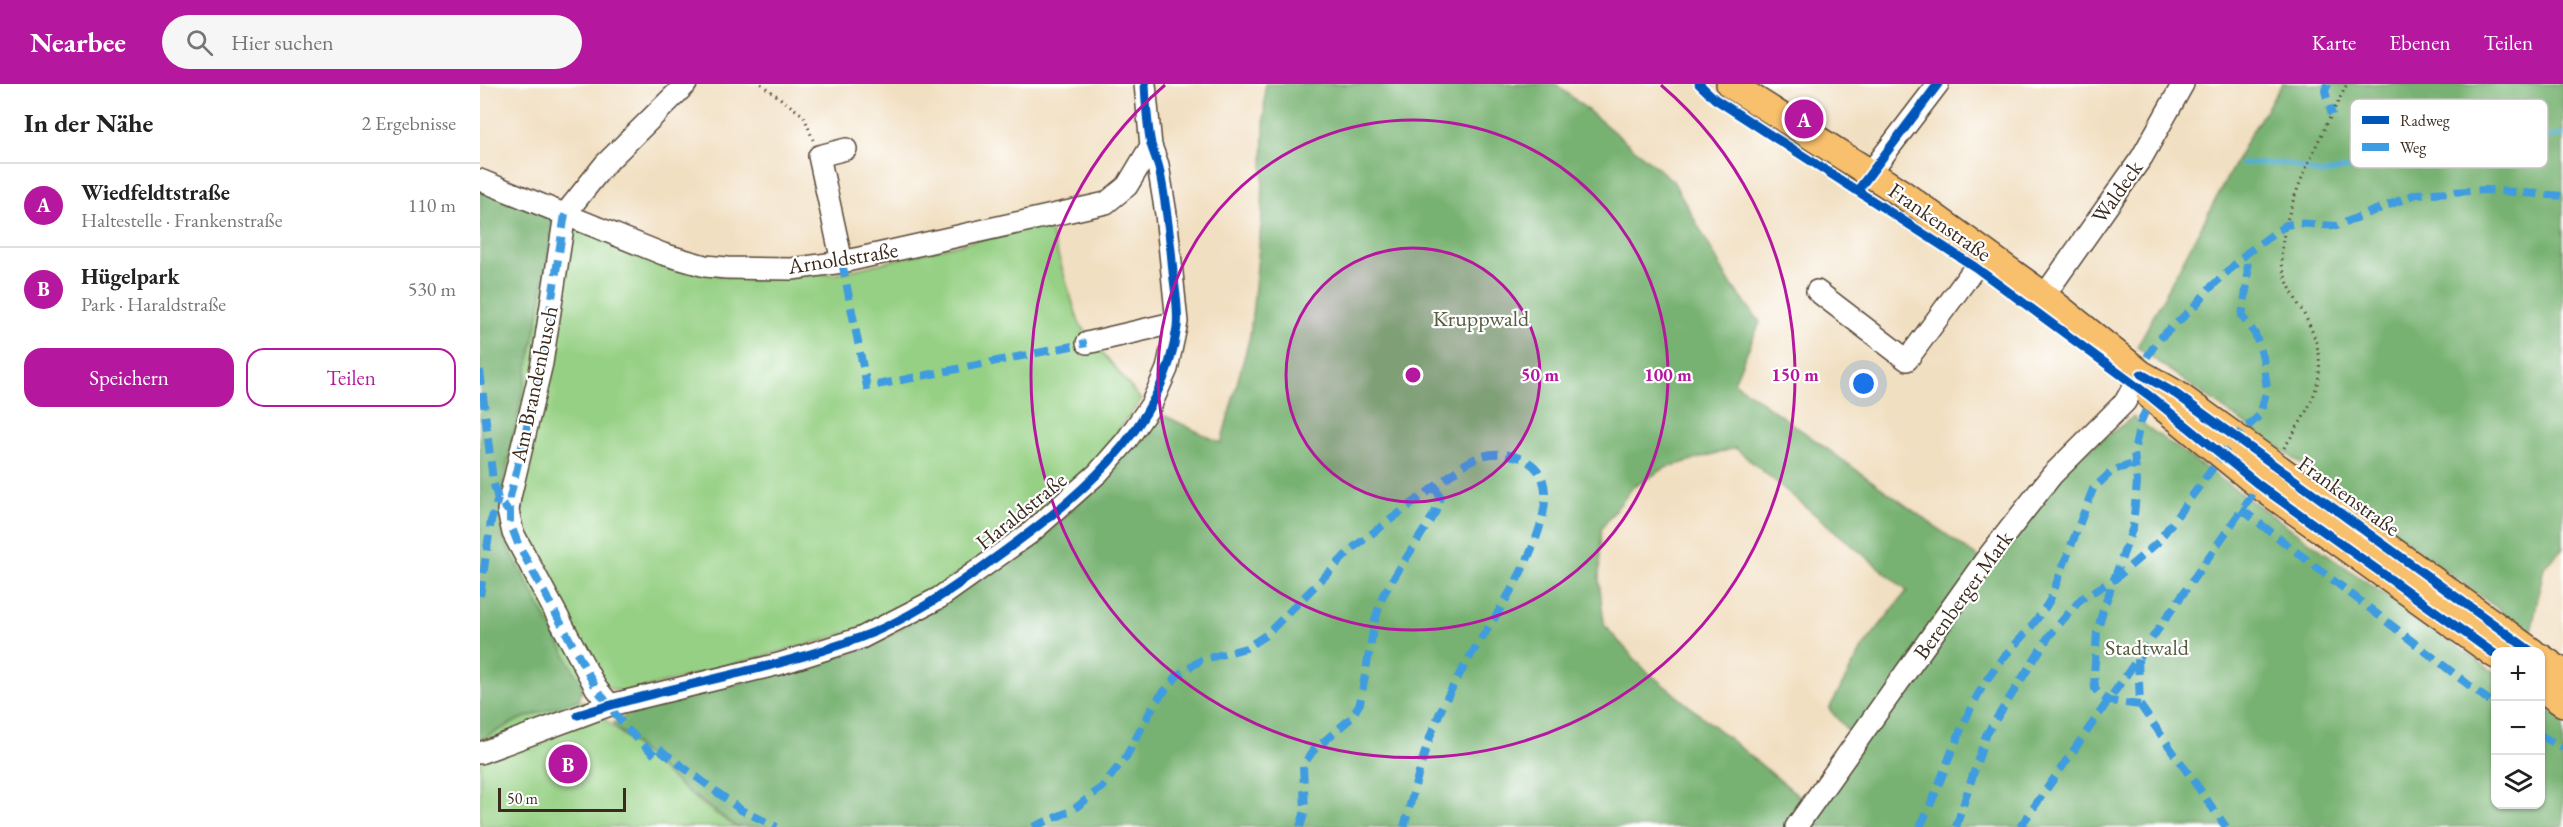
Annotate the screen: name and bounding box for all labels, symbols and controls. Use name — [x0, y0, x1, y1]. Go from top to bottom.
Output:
search box — [162, 15, 582, 69]
text: Nearbee — [30, 24, 126, 60]
icon: search — [183, 26, 216, 59]
text: Hier suchen — [231, 28, 334, 57]
text: Karte — [2312, 29, 2356, 56]
text: Ebenen — [2389, 29, 2450, 56]
text: Teilen — [2483, 29, 2533, 56]
pin: A — [1784, 96, 1824, 141]
legend — [2350, 99, 2548, 168]
text: In der Nähe — [24, 106, 153, 140]
text: 2 Ergebnisse — [361, 110, 456, 136]
text: Radweg — [2400, 110, 2451, 131]
text: Weg — [2400, 137, 2427, 158]
street label: Waldeck — [2085, 154, 2150, 229]
street label: Frankenstraße — [1883, 176, 1998, 268]
text: Wiedfeldtstraße — [81, 178, 230, 207]
text: A — [36, 192, 51, 218]
text: 110 m — [408, 192, 456, 218]
text: Haltestelle · Frankenstraße — [81, 207, 282, 233]
street label: Arnoldstraße — [785, 235, 900, 281]
text: Hügelpark — [81, 262, 179, 291]
text: B — [37, 276, 50, 302]
text: 530 m — [408, 276, 456, 302]
text: Park · Haraldstraße — [81, 291, 226, 317]
street label: Am Brandenbusch — [503, 303, 565, 466]
park label: Kruppwald — [1433, 304, 1530, 333]
button: Speichern — [24, 348, 234, 407]
button: Teilen — [246, 348, 456, 407]
text: 50 m — [1521, 363, 1559, 386]
text: 100 m — [1644, 363, 1692, 386]
text: 150 m — [1771, 363, 1819, 386]
centre of rings — [1403, 365, 1423, 385]
your location — [1849, 369, 1878, 398]
street label: Frankenstraße — [2292, 449, 2406, 543]
street label: Haraldstraße — [970, 465, 1073, 557]
street label: Berenberger Mark — [1907, 524, 2020, 665]
park label: Stadtwald — [2105, 633, 2190, 662]
map controls — [2491, 647, 2545, 809]
button: + — [2491, 647, 2545, 701]
button: − — [2491, 701, 2545, 755]
pin: B — [548, 742, 587, 786]
button: layers — [2491, 755, 2545, 809]
scale bar — [498, 785, 626, 812]
text: 50 m — [507, 788, 538, 809]

